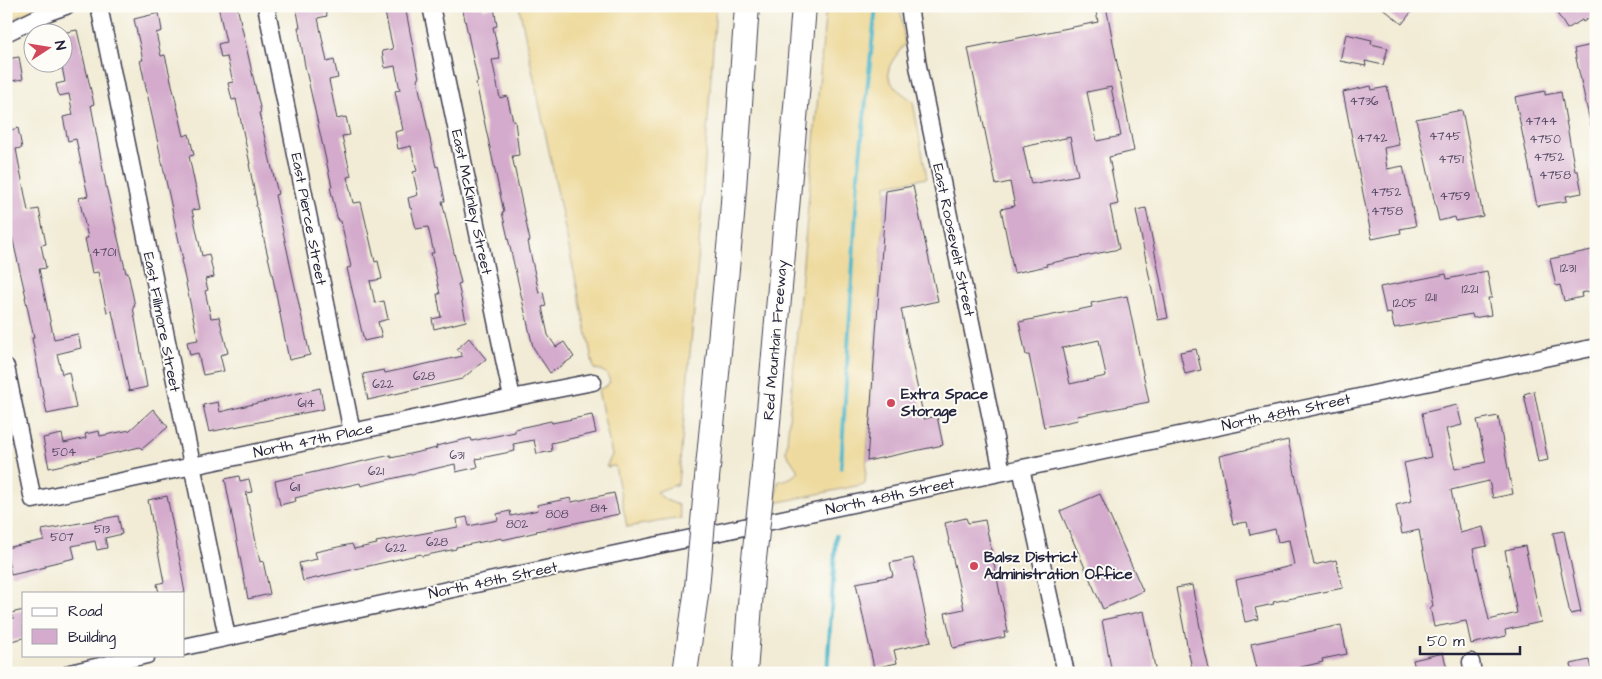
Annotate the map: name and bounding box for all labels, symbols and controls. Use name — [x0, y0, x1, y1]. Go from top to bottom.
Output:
north arrow — [22, 22, 72, 72]
text: N — [49, 39, 70, 52]
house number: 4736 — [1349, 93, 1379, 110]
house number: 4744 — [1525, 113, 1557, 130]
street label: East McKinley Street — [445, 128, 497, 277]
house number: 4745 — [1429, 128, 1462, 145]
house number: 4742 — [1357, 130, 1387, 147]
house number: 4750 — [1529, 131, 1561, 148]
house number: 4752 — [1534, 149, 1565, 166]
street label: East Pierce Street — [285, 151, 332, 287]
house number: 4751 — [1438, 151, 1464, 168]
street label: East Roosevelt Street — [927, 162, 980, 319]
house number: 4758 — [1539, 167, 1571, 184]
house number: 4752 — [1371, 184, 1402, 201]
house number: 4759 — [1440, 188, 1471, 205]
house number: 4758 — [1371, 203, 1403, 220]
house number: 4701 — [92, 244, 117, 261]
street label: East Fillmore Street — [138, 250, 185, 394]
street label: Red Mountain Freeway — [758, 259, 794, 421]
house number: 1231 — [1560, 260, 1576, 277]
house number: 1221 — [1462, 281, 1479, 298]
house number: 1211 — [1425, 289, 1437, 306]
house number: 1205 — [1393, 295, 1418, 312]
house number: 628 — [413, 368, 435, 385]
house number: 622 — [372, 376, 394, 393]
place label: Extra Space Storage — [900, 384, 988, 424]
street label: North 48th Street — [1220, 389, 1353, 436]
house number: 614 — [297, 395, 315, 412]
marker: Extra Space Storage — [885, 397, 897, 409]
street label: North 47th Place — [251, 418, 375, 463]
house number: 504 — [52, 444, 76, 461]
house number: 631 — [449, 447, 465, 464]
house number: 621 — [368, 463, 384, 480]
street label: North 48th Street — [824, 473, 957, 520]
house number: 611 — [290, 479, 301, 496]
house number: 814 — [590, 500, 608, 517]
house number: 808 — [545, 506, 569, 523]
house number: 802 — [506, 516, 528, 533]
house number: 513 — [94, 521, 110, 538]
house number: 507 — [50, 529, 74, 546]
house number: 628 — [426, 534, 448, 551]
house number: 622 — [385, 540, 407, 557]
place label: Balsz District Administration Office — [984, 547, 1133, 585]
street label: North 48th Street — [427, 557, 560, 604]
marker: Balsz District Administration Office — [968, 560, 980, 572]
legend — [22, 592, 185, 656]
text: Road — [68, 601, 103, 622]
scale bar — [1420, 624, 1520, 656]
text: Building — [68, 627, 116, 649]
text: 50 m — [1427, 631, 1465, 652]

